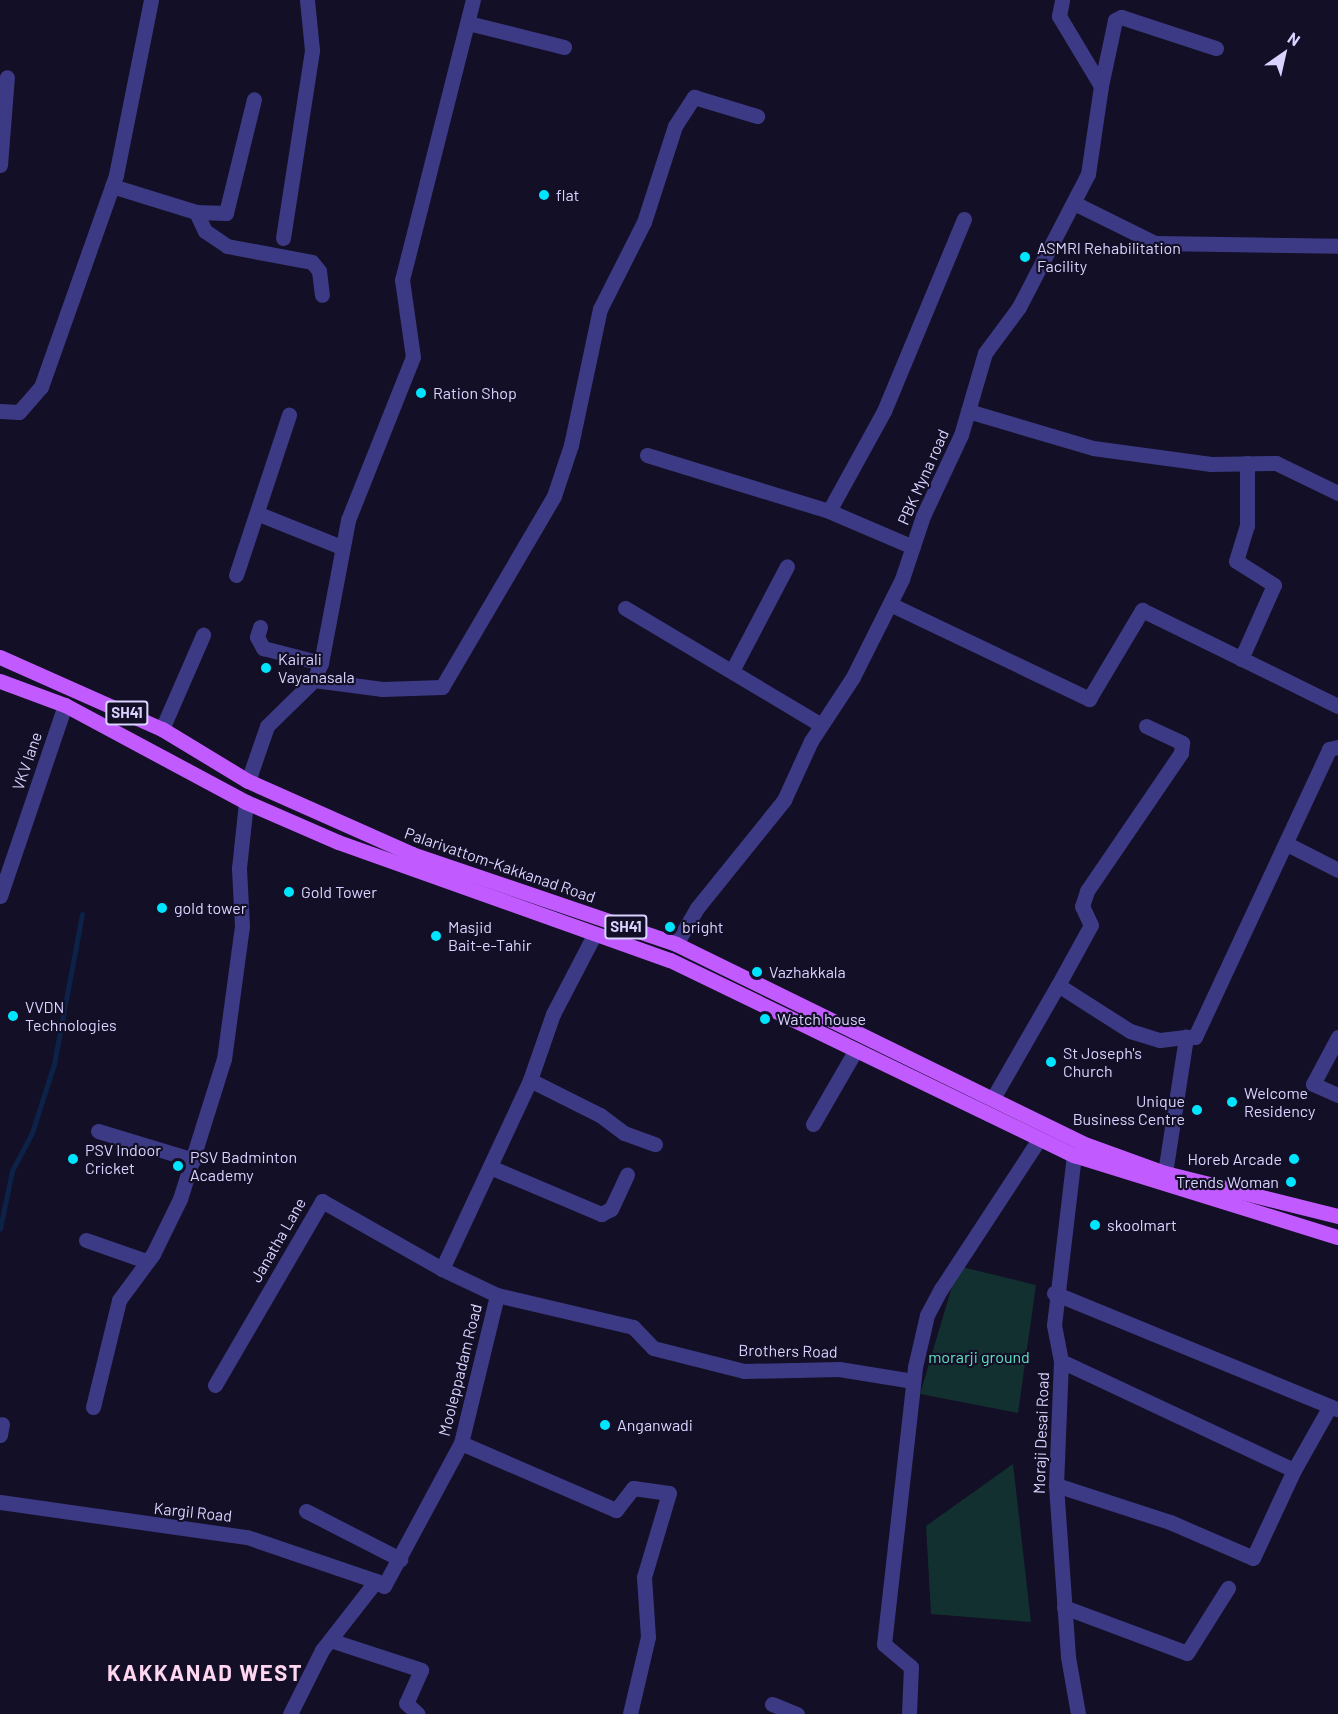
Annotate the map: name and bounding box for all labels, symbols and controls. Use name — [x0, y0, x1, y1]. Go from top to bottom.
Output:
north arrow — [1254, 24, 1314, 84]
text: N — [1285, 28, 1304, 50]
place label: flat — [556, 185, 579, 205]
marker: flat — [537, 188, 551, 202]
place label: ASMRI Rehabilitation Facility — [1037, 238, 1181, 276]
marker: ASMRI Rehabilitation Facility — [1018, 250, 1032, 264]
place label: Ration Shop — [433, 383, 517, 403]
marker: Ration Shop — [414, 386, 428, 400]
street label: PBK Myna road — [893, 426, 953, 528]
place label: Kairali Vayanasala — [278, 649, 355, 687]
marker: Kairali Vayanasala — [259, 661, 273, 675]
road number: SH41 — [104, 701, 150, 725]
street label: VKV lane — [8, 729, 46, 793]
street label: Palarivattom-Kakkanad Road — [402, 823, 598, 907]
place label: Gold Tower — [301, 882, 377, 902]
marker: Gold Tower — [282, 885, 296, 899]
place label: gold tower — [174, 898, 246, 918]
marker: gold tower — [155, 901, 169, 915]
road number: SH41 — [604, 915, 648, 939]
place label: Masjid Bait-e-Tahir — [448, 917, 532, 955]
place label: bright — [682, 917, 724, 937]
marker: bright — [663, 920, 677, 934]
marker: Masjid Bait-e-Tahir — [429, 929, 443, 943]
place label: Vazhakkala — [769, 962, 846, 982]
marker: Vazhakkala — [750, 965, 764, 979]
place label: VVDN Technologies — [25, 997, 117, 1035]
marker: VVDN Technologies — [6, 1009, 20, 1023]
place label: Watch house — [777, 1009, 866, 1029]
marker: Watch house — [758, 1012, 772, 1026]
place label: St Joseph's Church — [1063, 1043, 1142, 1081]
marker: St Joseph's Church — [1044, 1055, 1058, 1069]
place label: Welcome Residency — [1244, 1083, 1315, 1121]
place label: Unique Business Centre — [1073, 1091, 1185, 1129]
marker: Welcome Residency — [1225, 1095, 1239, 1109]
marker: Unique Business Centre — [1190, 1103, 1204, 1117]
place label: PSV Indoor Cricket — [85, 1140, 161, 1178]
place label: PSV Badminton Academy — [190, 1147, 297, 1185]
place label: Horeb Arcade — [1187, 1149, 1282, 1169]
marker: PSV Indoor Cricket — [66, 1152, 80, 1166]
marker: Horeb Arcade — [1287, 1152, 1301, 1166]
marker: PSV Badminton Academy — [171, 1159, 185, 1173]
place label: Trends Woman — [1176, 1172, 1279, 1192]
marker: Trends Woman — [1284, 1175, 1298, 1189]
street label: Janatha Lane — [246, 1194, 310, 1286]
place label: skoolmart — [1107, 1215, 1177, 1235]
marker: skoolmart — [1088, 1218, 1102, 1232]
street label: Mooleppadam Road — [434, 1302, 486, 1438]
street label: Brothers Road — [738, 1341, 838, 1361]
park label: morarji ground — [928, 1347, 1030, 1367]
street label: Moraji Desai Road — [1029, 1372, 1053, 1494]
place label: Anganwadi — [617, 1415, 693, 1435]
marker: Anganwadi — [598, 1418, 612, 1432]
street label: Kargil Road — [153, 1498, 233, 1526]
district label: KAKKANAD WEST — [107, 1660, 303, 1686]

